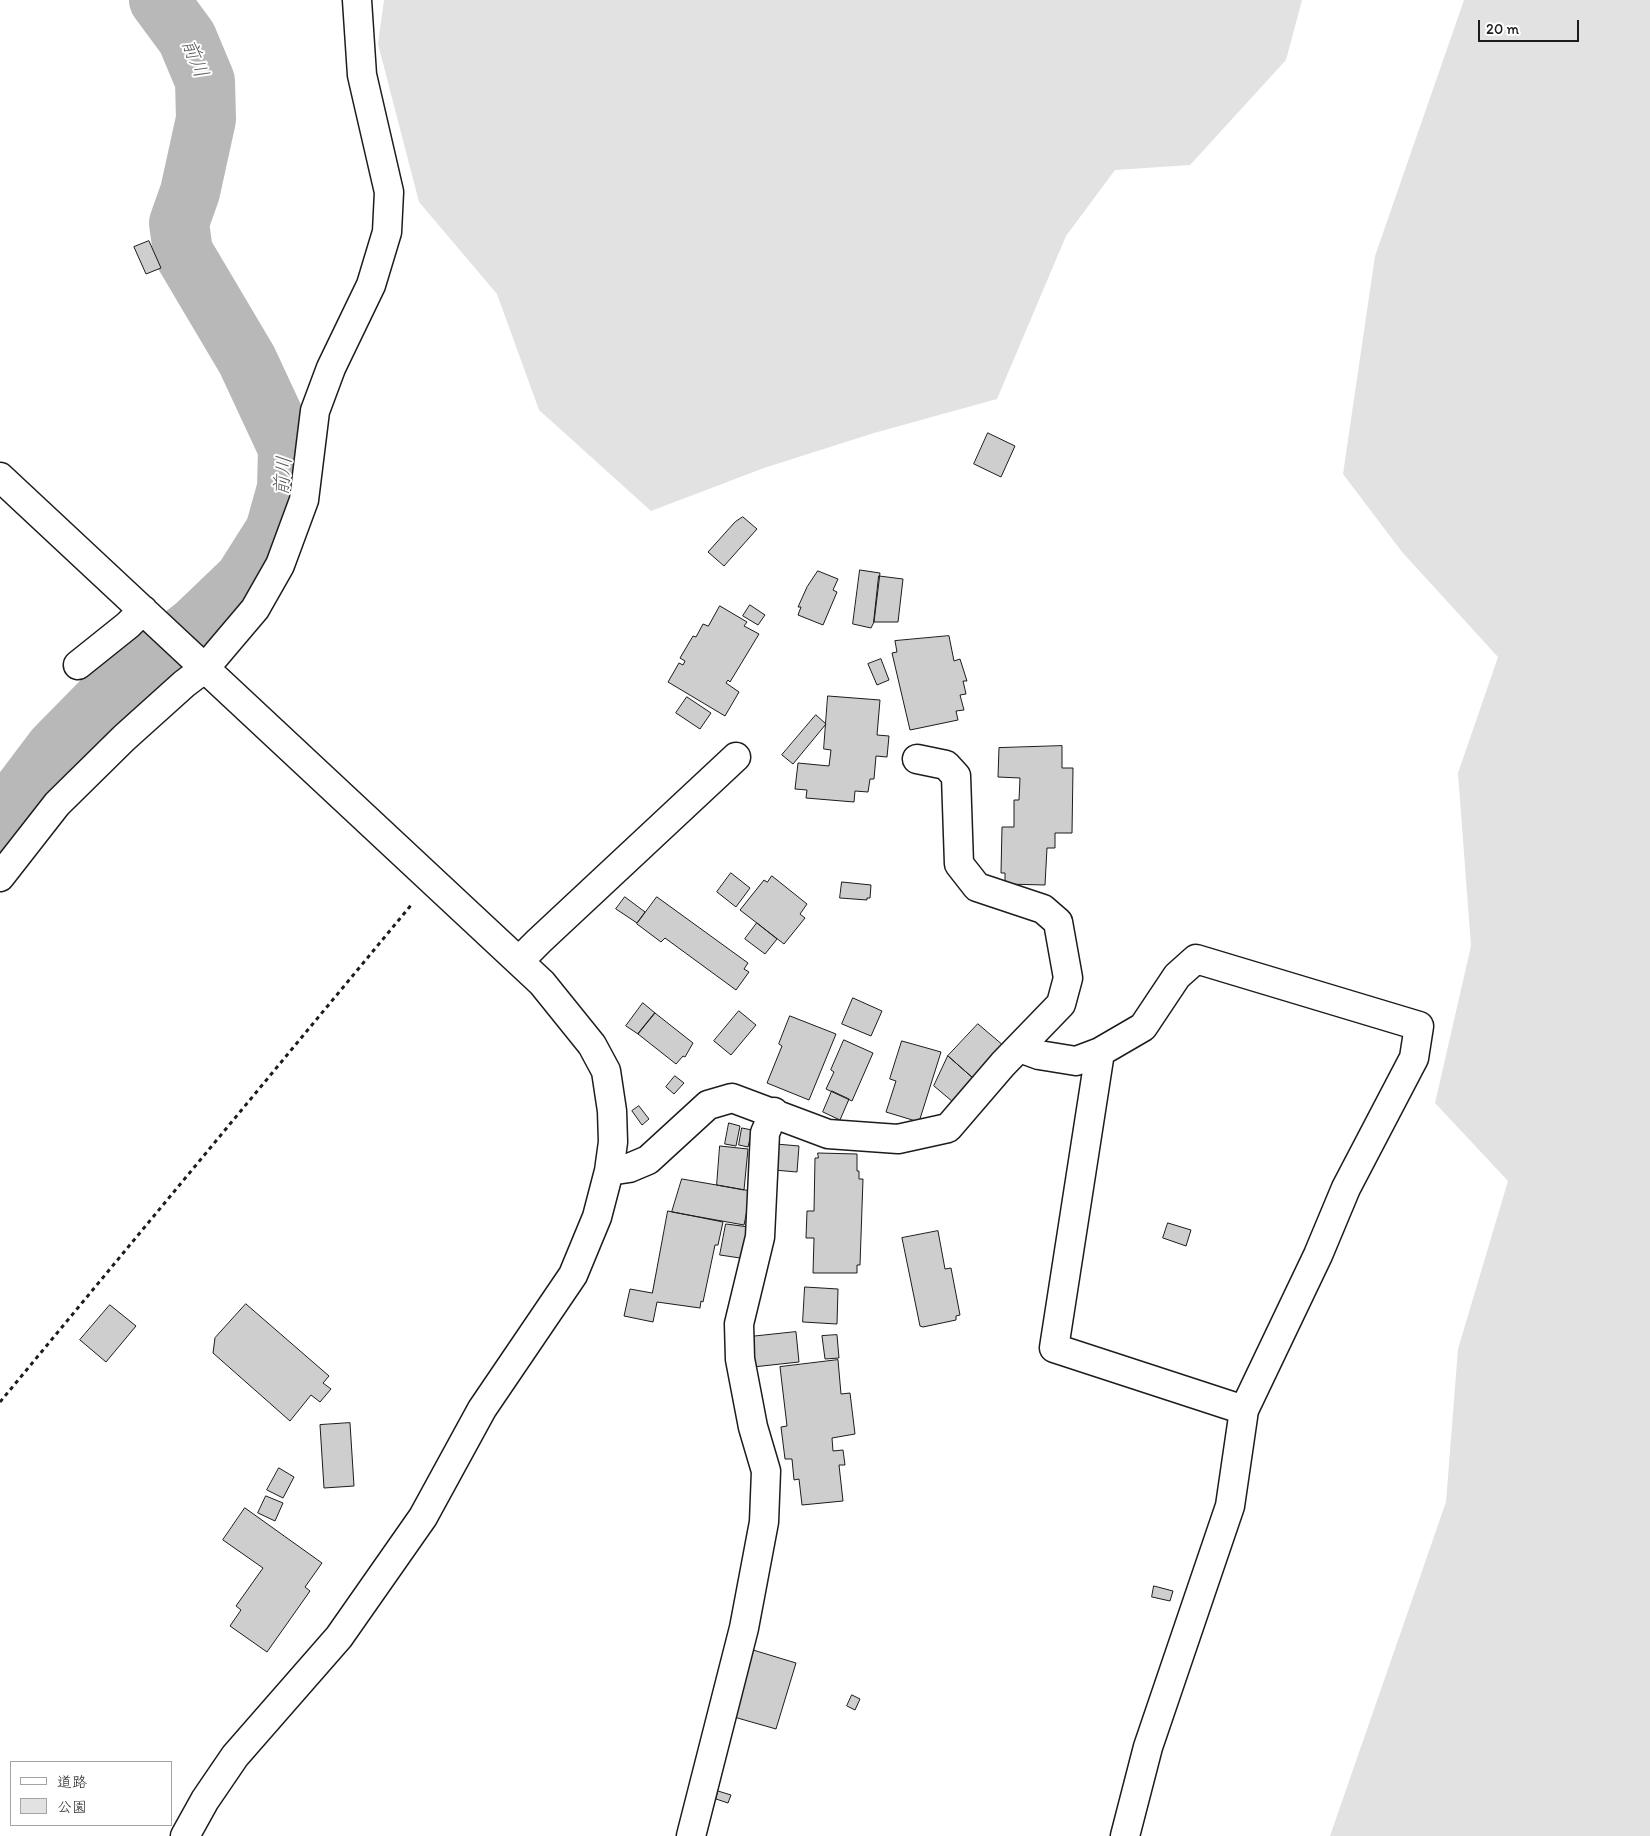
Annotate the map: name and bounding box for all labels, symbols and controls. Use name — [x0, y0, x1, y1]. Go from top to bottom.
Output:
scale bar — [1480, 10, 1581, 42]
text: 20 m — [1486, 20, 1519, 38]
water label: 前川 — [175, 36, 213, 82]
water label: 前川 — [270, 455, 298, 497]
legend — [10, 1761, 172, 1826]
text: 道路 — [57, 1773, 87, 1791]
text: 公園 — [57, 1798, 87, 1816]

